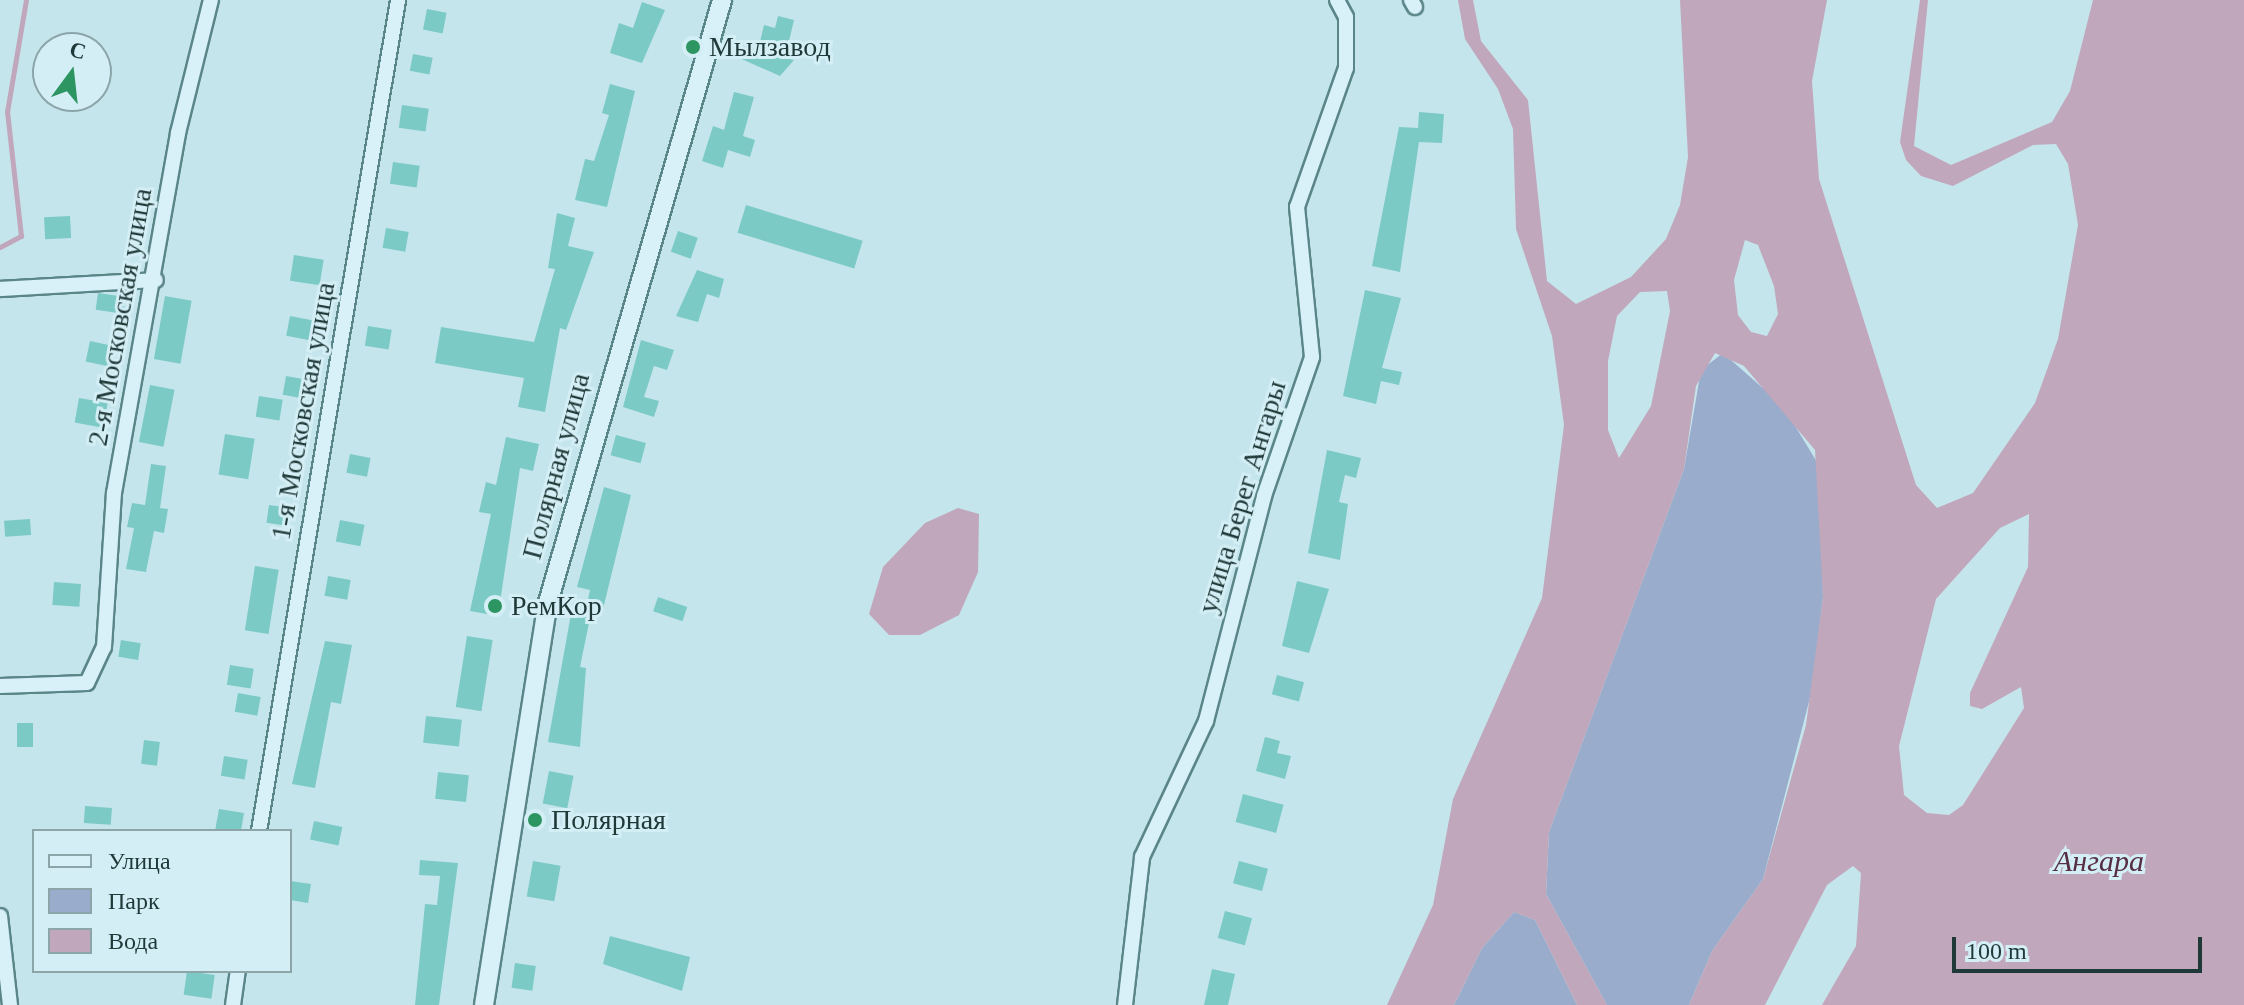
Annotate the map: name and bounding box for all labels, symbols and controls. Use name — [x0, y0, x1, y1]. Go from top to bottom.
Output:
place label: Мылзавод — [709, 30, 831, 64]
north arrow — [32, 32, 112, 112]
text: С — [67, 36, 89, 64]
marker: Мылзавод — [684, 38, 702, 56]
street label: 2-я Московская улица — [81, 186, 159, 448]
street label: 1-я Московская улица — [264, 280, 342, 542]
street label: Полярная улица — [515, 369, 597, 563]
street label: улица Берег Ангары — [1191, 377, 1293, 617]
place label: РемКор — [511, 589, 602, 623]
marker: РемКор — [486, 597, 504, 615]
place label: Полярная — [551, 803, 666, 837]
marker: Полярная — [526, 811, 544, 829]
legend — [32, 829, 292, 973]
water label: Ангара — [2054, 843, 2144, 879]
text: Улица — [108, 848, 171, 874]
text: Парк — [108, 888, 160, 914]
scale bar — [1956, 921, 2206, 971]
text: Вода — [108, 928, 158, 954]
text: 100 m — [1966, 938, 2027, 964]

